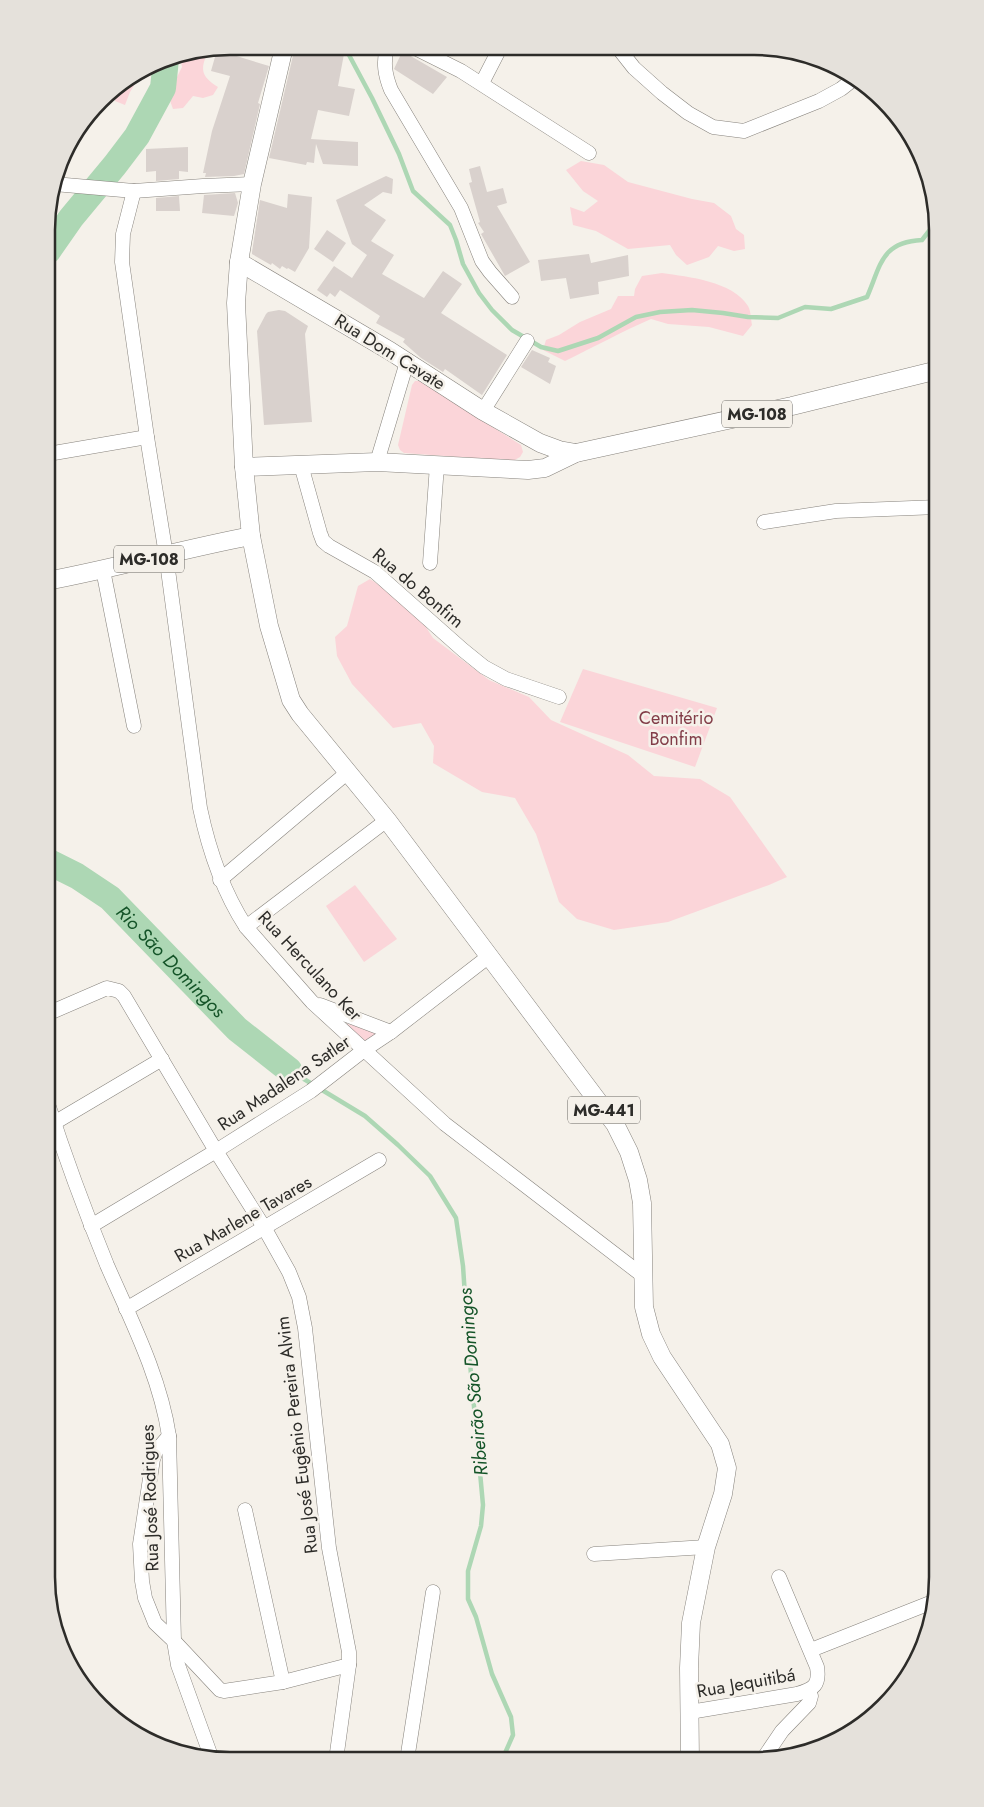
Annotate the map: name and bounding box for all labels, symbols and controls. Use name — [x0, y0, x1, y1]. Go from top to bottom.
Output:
street label: Rua Dom Cavate — [330, 308, 450, 396]
road number: MG-108 — [722, 400, 792, 428]
street label: Rua do Bonfim — [367, 542, 469, 634]
road number: MG-108 — [114, 546, 184, 572]
park label: Cemitério Bonfim — [639, 705, 713, 752]
water label: Rio São Domingos — [110, 899, 232, 1024]
street label: Rua Herculano Ker — [252, 905, 369, 1027]
street label: Rua Madalena Satler — [212, 1028, 356, 1137]
road number: MG-441 — [568, 1096, 640, 1124]
street label: Rua Marlene Tavares — [170, 1169, 316, 1269]
water label: Ribeirão São Domingos — [451, 1286, 495, 1477]
street label: Rua José Eugênio Pereira Alvim — [270, 1315, 324, 1555]
street label: Rua José Rodrigues — [134, 1424, 166, 1572]
street label: Rua Jequitibá — [695, 1662, 797, 1704]

